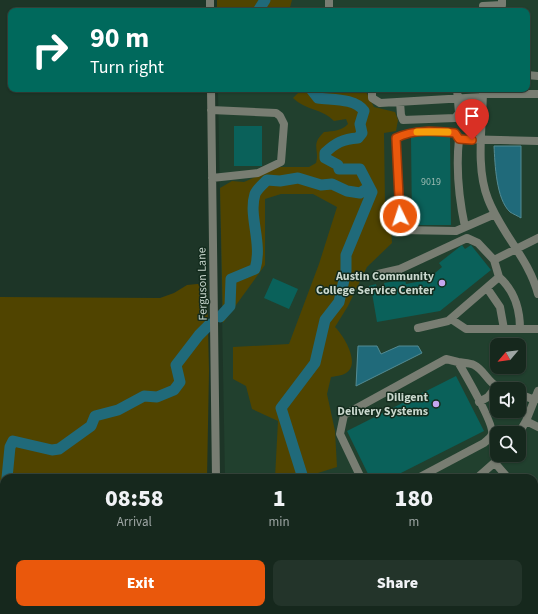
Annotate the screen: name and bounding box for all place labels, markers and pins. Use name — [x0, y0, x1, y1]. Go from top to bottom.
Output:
pin — [455, 99, 489, 140]
place label: Austin Community College Service Center — [316, 268, 435, 299]
marker: Austin Community College Service Center — [437, 278, 447, 288]
place label: Diligent Delivery Systems — [337, 389, 428, 420]
marker: Diligent Delivery Systems — [431, 399, 441, 409]

